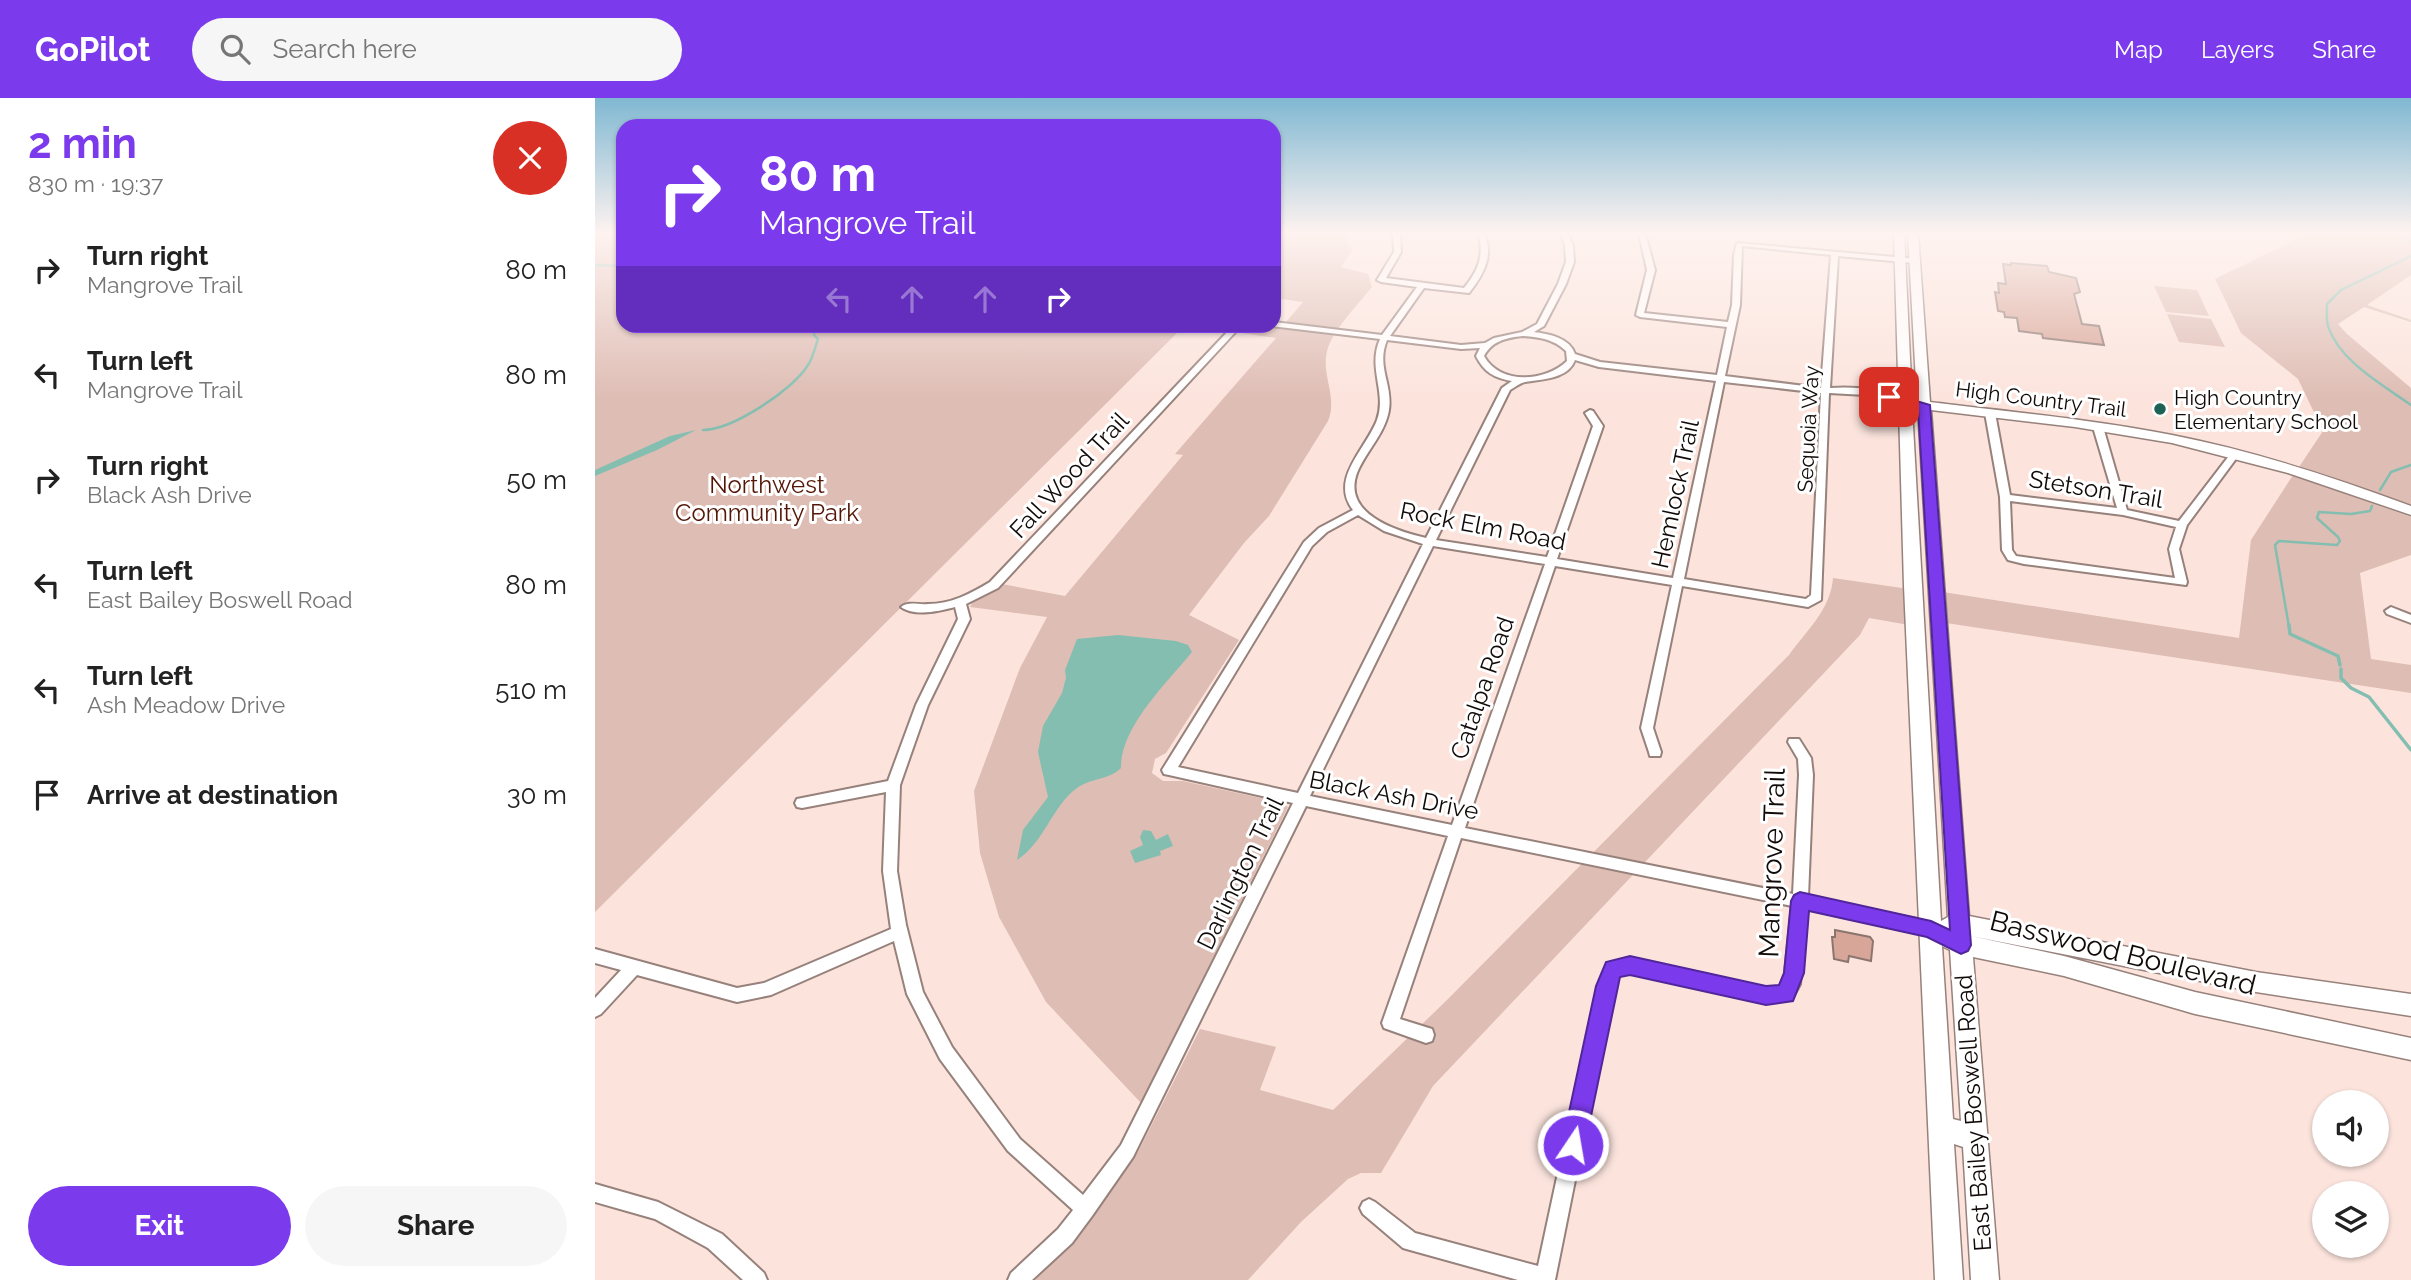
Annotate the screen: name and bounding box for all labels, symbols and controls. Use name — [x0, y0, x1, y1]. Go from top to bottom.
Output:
search box — [192, 18, 682, 81]
text: GoPilot — [35, 30, 150, 69]
icon: search — [216, 30, 254, 68]
text: Search here — [272, 34, 417, 64]
text: Map — [2114, 35, 2163, 64]
text: Layers — [2201, 35, 2274, 64]
text: Share — [2312, 35, 2376, 64]
text: 2 min — [28, 119, 137, 168]
button: close — [493, 121, 567, 195]
text: 80 m — [759, 145, 876, 202]
icon: right — [644, 147, 735, 238]
text: 830 m · 19:37 — [28, 170, 163, 197]
text: Mangrove Trail — [759, 204, 975, 241]
text: Turn right — [87, 241, 208, 271]
icon: right — [28, 251, 66, 289]
text: 80 m — [505, 255, 567, 285]
text: Mangrove Trail — [87, 271, 243, 298]
icon: left — [820, 280, 858, 318]
icon: ahead — [893, 280, 931, 318]
icon: ahead — [966, 280, 1004, 318]
icon: right — [1039, 280, 1077, 318]
text: Turn left — [87, 346, 193, 376]
icon: left — [28, 356, 66, 394]
text: 80 m — [505, 360, 567, 390]
street label: Sequoia Way — [1792, 365, 1824, 493]
pin — [1859, 367, 1919, 427]
text: Mangrove Trail — [87, 376, 243, 403]
street label: High Country Trail — [1954, 376, 2128, 422]
icon: arrive — [1870, 378, 1908, 416]
place label: High Country Elementary School — [2174, 385, 2358, 434]
marker: High Country Elementary School — [2152, 401, 2168, 417]
street label: Fall Wood Trail — [1003, 406, 1135, 544]
street label: Hemlock Trail — [1645, 416, 1705, 571]
text: Turn right — [87, 451, 208, 481]
icon: right — [28, 461, 66, 499]
street label: Stetson Trail — [2027, 464, 2165, 514]
text: 50 m — [506, 465, 567, 495]
park label: Northwest Community Park — [675, 470, 859, 527]
text: Black Ash Drive — [87, 481, 252, 508]
street label: Rock Elm Road — [1398, 496, 1568, 556]
text: Turn left — [87, 556, 193, 586]
icon: left — [28, 566, 66, 604]
text: 80 m — [505, 570, 567, 600]
text: East Bailey Boswell Road — [87, 586, 353, 613]
street label: Catalpa Road — [1444, 613, 1520, 763]
text: Turn left — [87, 661, 193, 691]
icon: left — [28, 671, 66, 709]
text: 510 m — [495, 675, 567, 705]
text: Ash Meadow Drive — [87, 691, 285, 718]
street label: Black Ash Drive — [1307, 764, 1481, 826]
street label: Mangrove Trail — [1752, 767, 1792, 958]
icon: arrive — [28, 776, 66, 814]
text: Arrive at destination — [87, 780, 338, 810]
text: 30 m — [507, 780, 567, 810]
street label: Darlington Trail — [1190, 791, 1290, 954]
street label: Basswood Boulevard — [1987, 904, 2259, 1002]
street label: East Bailey Boswell Road — [1949, 974, 1997, 1252]
map controls — [2312, 1090, 2389, 1258]
button: sound — [2312, 1090, 2389, 1167]
position arrow — [1536, 1108, 1610, 1182]
button: layers — [2312, 1181, 2389, 1258]
button: Exit — [28, 1186, 291, 1266]
button: Share — [305, 1186, 567, 1266]

